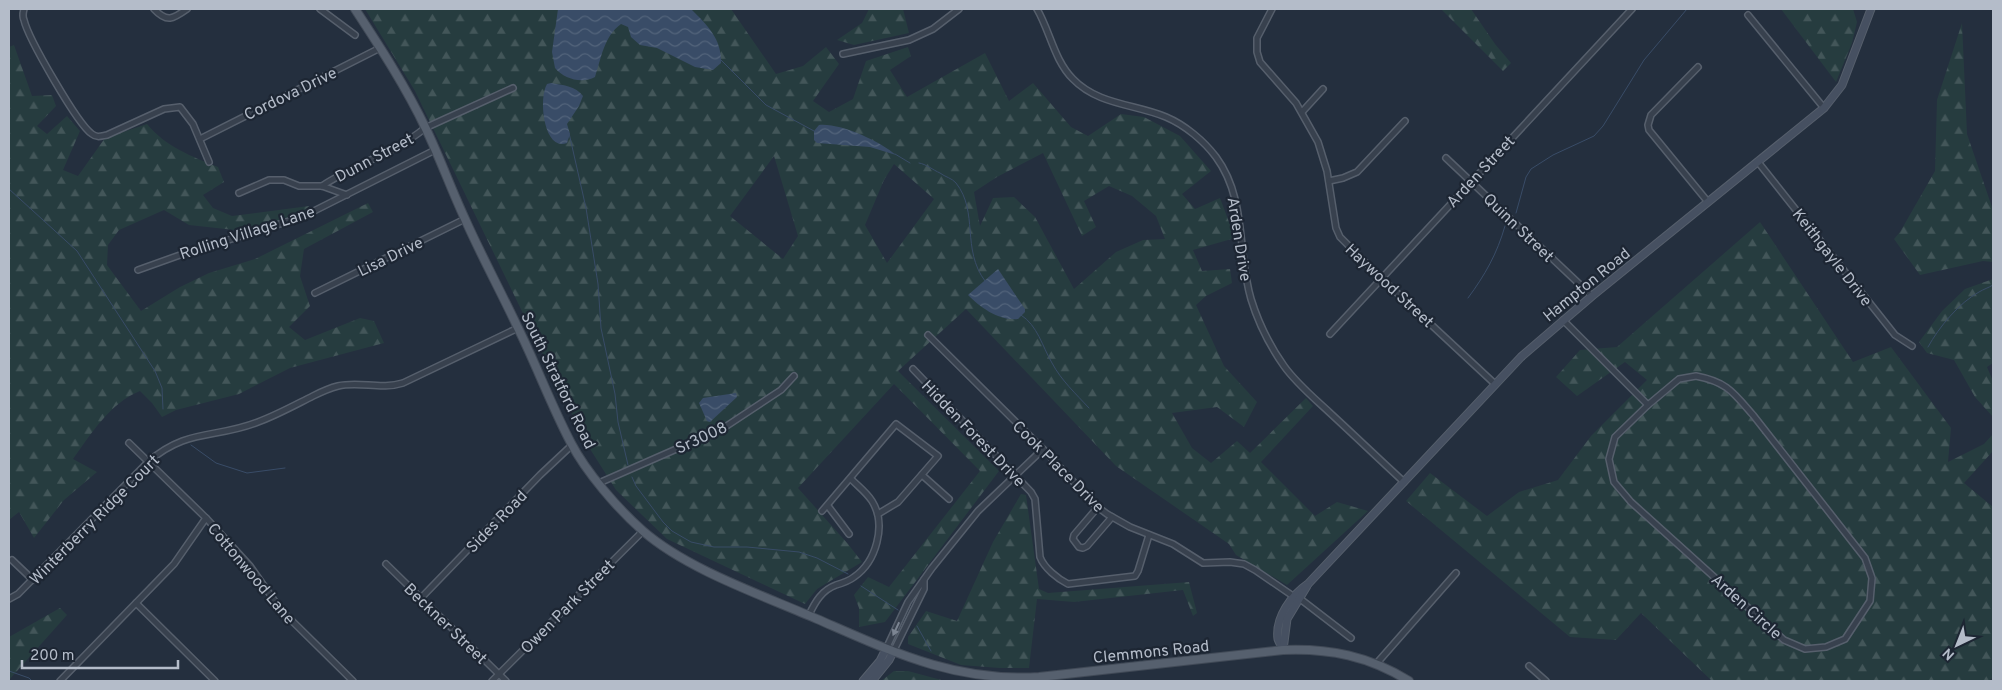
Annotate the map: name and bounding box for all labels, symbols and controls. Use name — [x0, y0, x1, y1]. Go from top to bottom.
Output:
street label: Cordova Drive — [241, 64, 341, 126]
street label: Dunn Street — [332, 130, 418, 188]
street label: Arden Street — [1443, 132, 1520, 213]
street label: Quinn Street — [1478, 190, 1557, 267]
street label: Arden Drive — [1221, 196, 1255, 283]
street label: Rolling Village Lane — [177, 203, 318, 265]
street label: Keithgayle Drive — [1787, 205, 1876, 311]
street label: Lisa Drive — [355, 233, 427, 282]
street label: Haywood Street — [1340, 240, 1437, 333]
street label: Hampton Road — [1540, 244, 1635, 327]
street label: South Stratford Road — [515, 309, 599, 453]
street label: Hidden Forest Drive — [917, 377, 1029, 492]
street label: Cook Place Drive — [1007, 417, 1108, 518]
street label: Sr3008 — [673, 418, 731, 459]
street label: Winterberry Ridge Court — [26, 451, 165, 590]
street label: Sides Road — [463, 487, 532, 558]
street label: Cottonwood Lane — [202, 519, 299, 629]
street label: Owen Park Street — [517, 556, 620, 659]
street label: Arden Circle — [1706, 571, 1785, 644]
street label: Beckner Street — [399, 580, 490, 669]
north arrow — [1932, 620, 1982, 670]
one-way arrow — [891, 622, 899, 636]
street label: Clemmons Road — [1092, 637, 1210, 669]
scale bar — [22, 638, 179, 670]
text: N — [1940, 644, 1959, 663]
text: 200 m — [30, 647, 75, 666]

